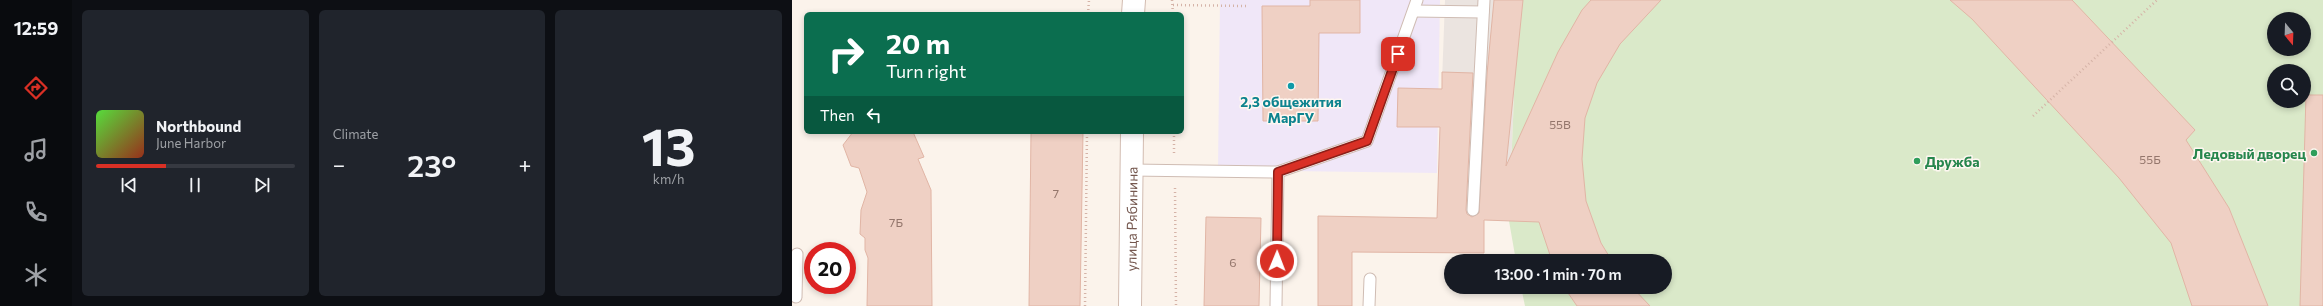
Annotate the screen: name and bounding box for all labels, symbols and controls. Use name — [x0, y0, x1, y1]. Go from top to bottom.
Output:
north arrow — [2267, 12, 2311, 56]
map controls — [2267, 12, 2311, 108]
text: 12:59 — [14, 17, 58, 39]
text: 20 m — [886, 26, 950, 60]
icon: right — [820, 28, 872, 80]
pin — [1381, 37, 1415, 71]
icon: arrive — [1387, 43, 1409, 65]
text: Turn right — [886, 60, 966, 82]
button: search — [2267, 64, 2311, 108]
icon: directions — [22, 74, 50, 102]
marker: 2,3 общежития МарГУ — [1286, 81, 1296, 91]
place label: 2,3 общежития МарГУ — [1240, 93, 1342, 126]
icon: left — [863, 104, 885, 126]
text: Then — [820, 106, 855, 124]
text: 13 — [642, 113, 696, 177]
text: Northbound — [156, 117, 241, 135]
house number: 55В — [1549, 117, 1571, 131]
text: Climate — [333, 126, 378, 142]
text: June Harbor — [156, 135, 226, 151]
icon: music — [22, 136, 50, 164]
place label: Ледовый дворец — [2193, 145, 2306, 162]
text: 23° — [407, 146, 456, 183]
marker: Ледовый дворец — [2309, 148, 2319, 158]
text: − — [333, 151, 345, 178]
text: + — [518, 151, 531, 178]
house number: 55Б — [2139, 152, 2161, 166]
place label: Дружба — [1925, 153, 1980, 170]
marker: Дружба — [1912, 156, 1922, 166]
street label: улица Рябинина — [1122, 166, 1140, 272]
text: km/h — [653, 171, 684, 187]
icon: previous — [118, 174, 140, 196]
icon: pause — [184, 174, 206, 196]
icon: next — [251, 174, 273, 196]
house number: 7 — [1053, 186, 1059, 200]
icon: phone — [22, 198, 50, 226]
house number: 7Б — [889, 215, 903, 229]
position arrow — [1256, 240, 1298, 282]
speed limit sign: 20 — [804, 242, 856, 294]
house number: 6 — [1229, 255, 1237, 269]
icon: climate — [22, 261, 50, 289]
text: 13:00 · 1 min · 70 m — [1494, 265, 1622, 283]

